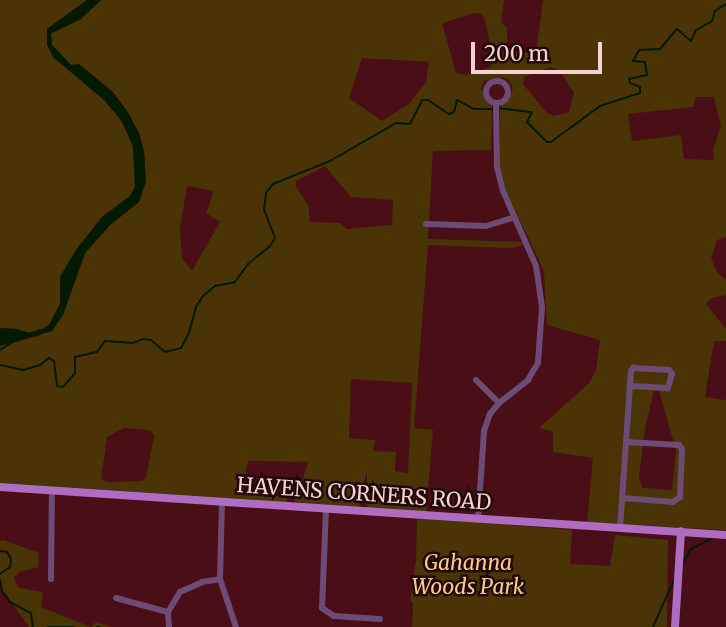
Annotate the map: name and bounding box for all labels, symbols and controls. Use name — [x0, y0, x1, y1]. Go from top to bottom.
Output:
scale bar — [474, 28, 605, 72]
text: 200 m — [484, 40, 549, 67]
street label: HAVENS CORNERS ROAD — [236, 473, 492, 515]
park label: Gahanna Woods Park — [412, 550, 524, 600]

